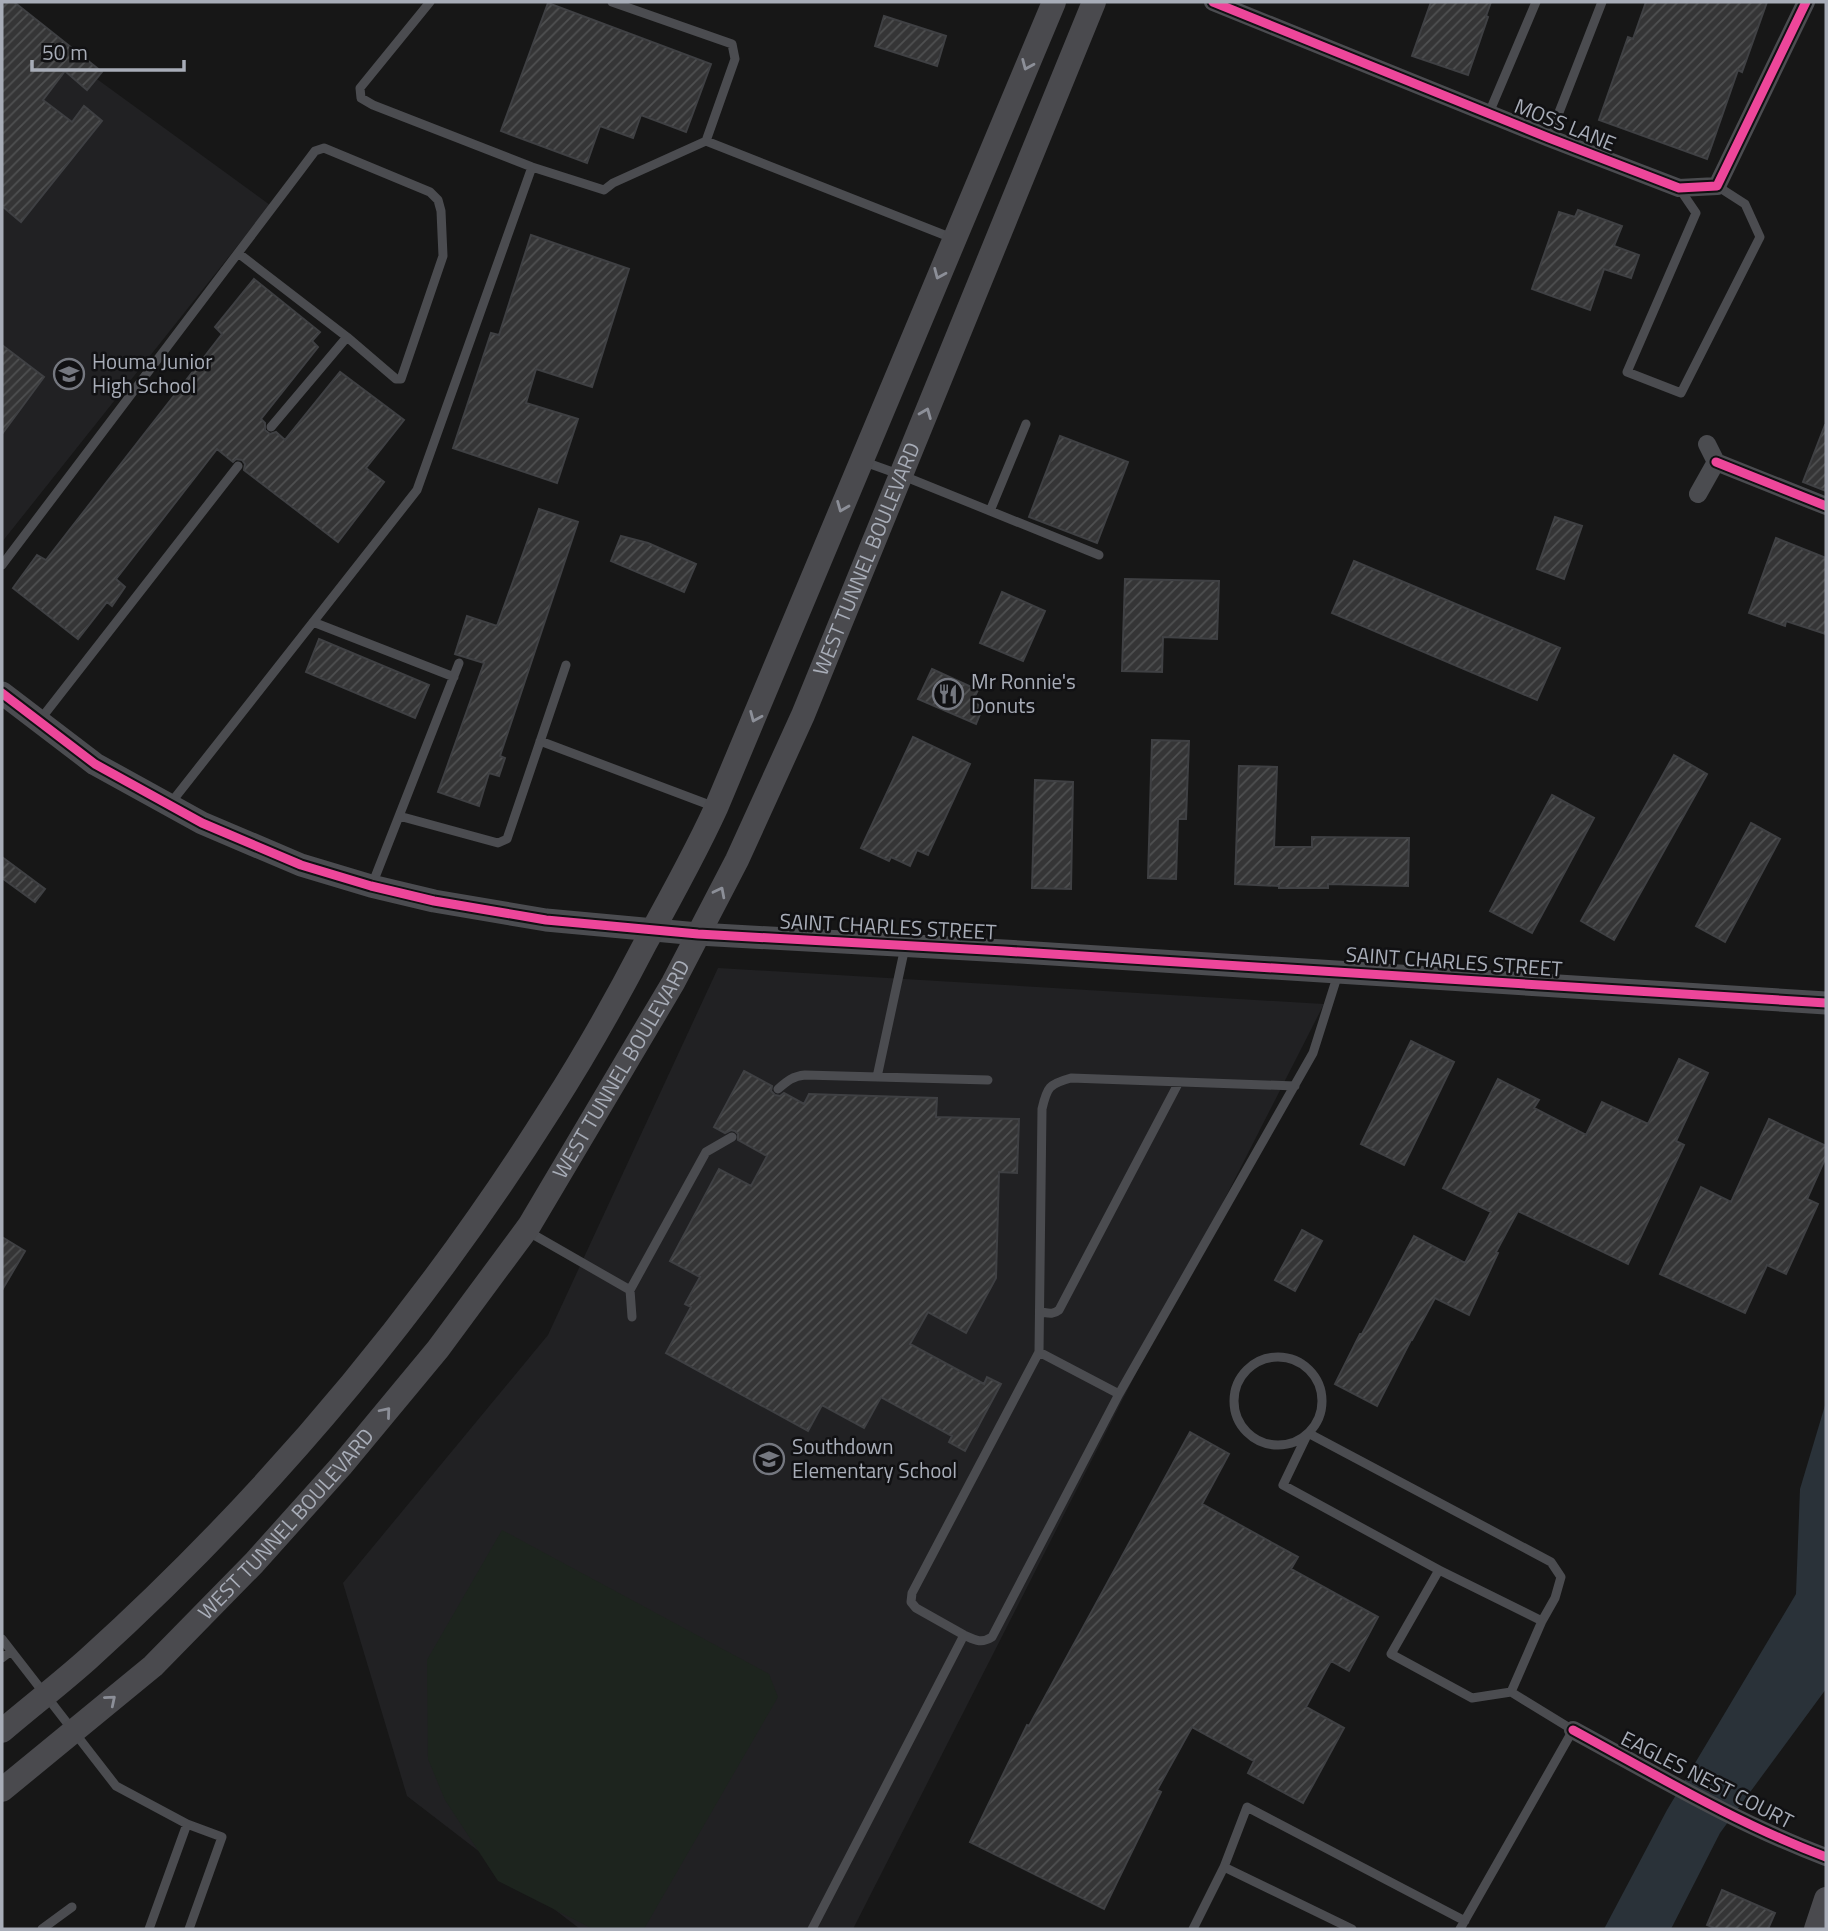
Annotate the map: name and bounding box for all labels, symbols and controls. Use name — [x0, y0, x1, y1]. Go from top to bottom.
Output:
scale bar — [32, 28, 184, 72]
text: 50 m — [42, 36, 88, 68]
one-way arrow — [1021, 57, 1035, 70]
street label: MOSS LANE — [1510, 89, 1621, 159]
one-way arrow — [933, 268, 947, 280]
place label: Houma Junior High School — [92, 345, 212, 401]
school or university icon: Houma Junior High School — [52, 357, 86, 391]
one-way arrow — [918, 408, 932, 420]
street label: WEST TUNNEL BOULEVARD — [804, 437, 928, 680]
one-way arrow — [836, 500, 850, 512]
place label: Mr Ronnie's Donuts — [971, 665, 1076, 721]
restaurant icon: Mr Ronnie's Donuts — [931, 677, 965, 711]
one-way arrow — [749, 710, 763, 722]
one-way arrow — [712, 887, 725, 899]
street label: SAINT CHARLES STREET — [779, 904, 997, 948]
street label: SAINT CHARLES STREET — [1345, 937, 1563, 985]
street label: WEST TUNNEL BOULEVARD — [544, 954, 697, 1184]
one-way arrow — [378, 1407, 390, 1420]
street label: WEST TUNNEL BOULEVARD — [190, 1421, 381, 1627]
place label: Southdown Elementary School — [792, 1430, 957, 1486]
school or university icon: Southdown Elementary School — [752, 1442, 786, 1476]
one-way arrow — [103, 1696, 116, 1708]
street label: EAGLES NEST COURT — [1616, 1722, 1799, 1836]

